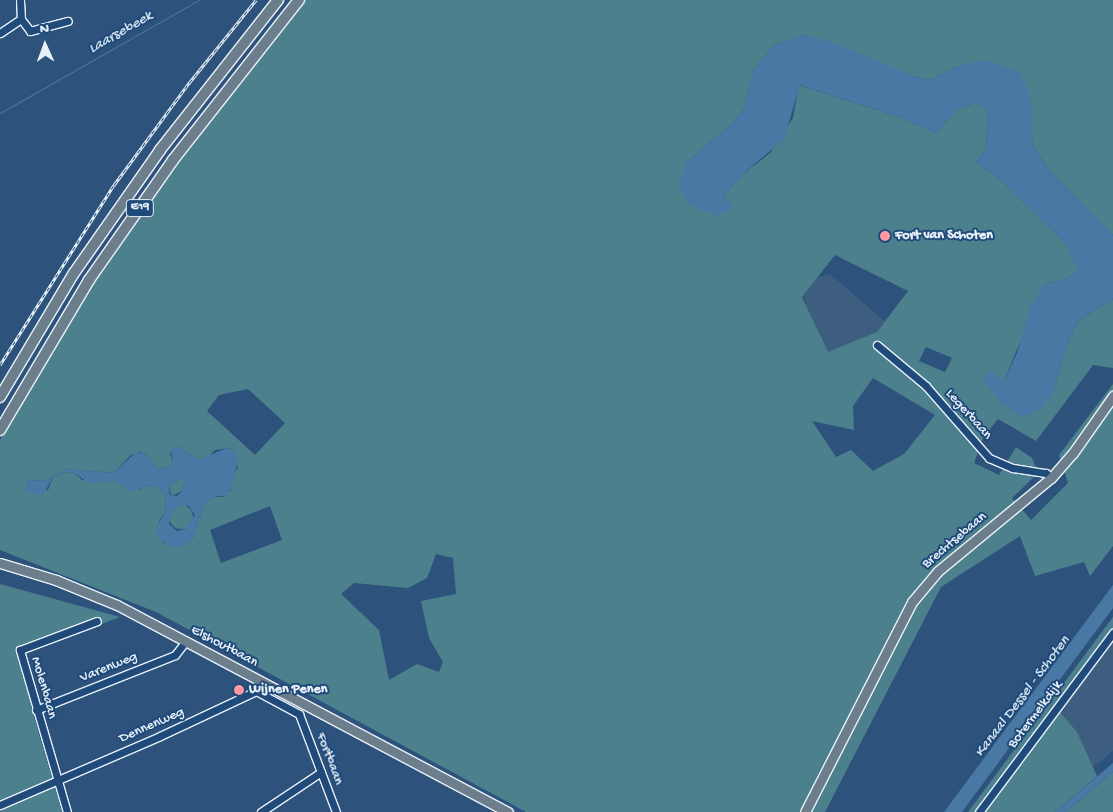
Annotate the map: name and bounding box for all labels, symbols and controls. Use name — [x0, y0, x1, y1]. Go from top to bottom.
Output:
water label: Laarsebeek — [86, 8, 156, 58]
north arrow — [20, 20, 70, 70]
text: N — [40, 21, 49, 38]
road number: E19 — [125, 198, 155, 218]
place label: Fort van Schoten — [895, 228, 993, 244]
marker: Fort van Schoten — [879, 230, 891, 242]
street label: Legerbaan — [941, 386, 995, 444]
street label: Brechtsebaan — [919, 509, 991, 573]
street label: Elshoutbaan — [188, 622, 260, 672]
water label: Kanaal Dessel - Schoten — [971, 633, 1075, 761]
street label: Varenweg — [78, 649, 140, 687]
street label: Molenbaan — [26, 655, 60, 721]
street label: Botermelkdijk — [1005, 678, 1067, 752]
place label: Wijnen Penen — [249, 682, 327, 698]
marker: Wijnen Penen — [233, 684, 245, 696]
street label: Dennenweg — [117, 704, 187, 748]
street label: Fortbaan — [312, 730, 346, 788]

